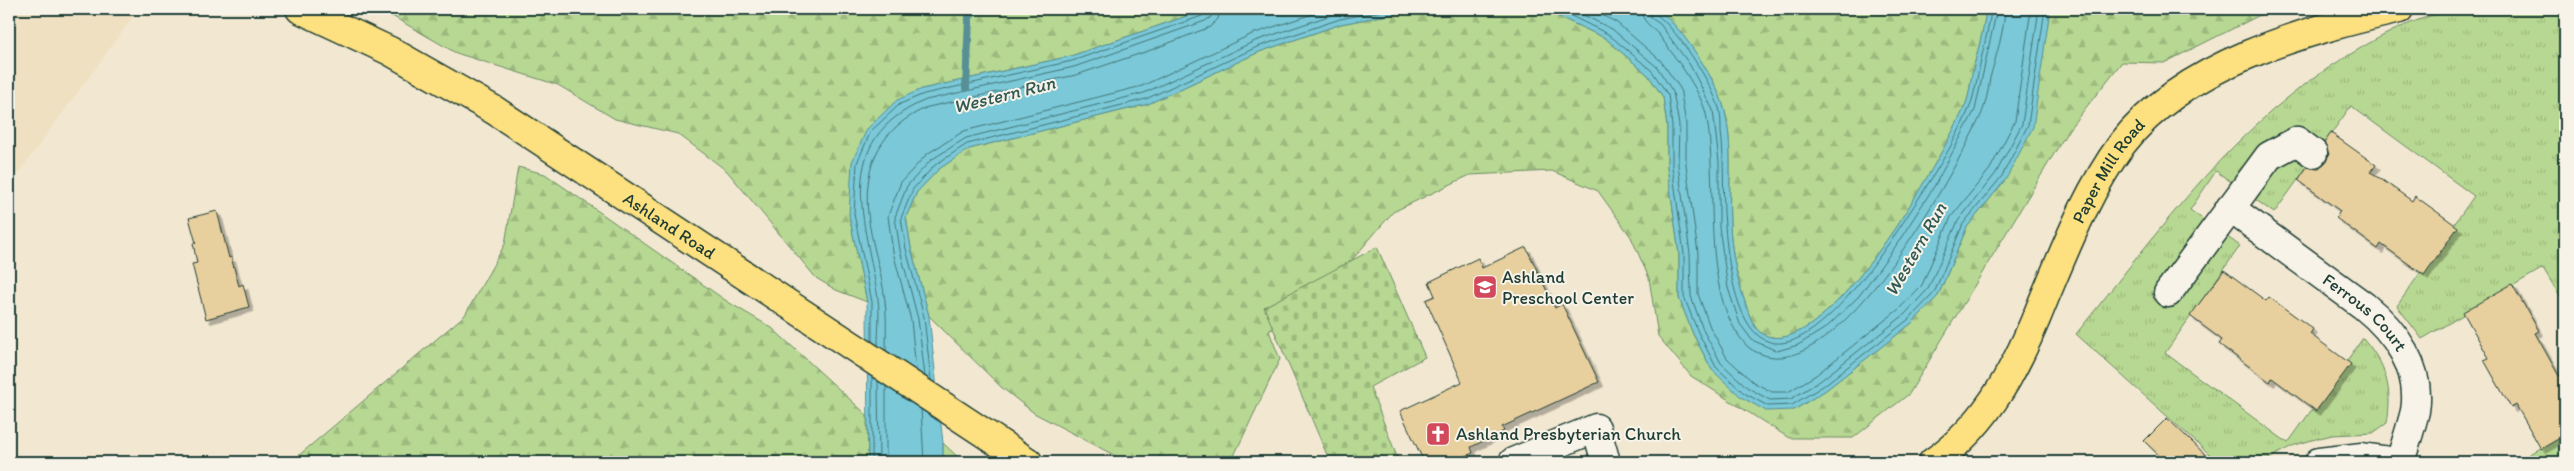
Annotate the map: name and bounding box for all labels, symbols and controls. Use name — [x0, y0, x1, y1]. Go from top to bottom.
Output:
water label: Western Run — [951, 71, 1058, 118]
street label: Paper Mill Road — [2067, 114, 2150, 227]
street label: Ashland Road — [619, 187, 720, 264]
water label: Western Run — [1879, 198, 1952, 300]
place label: Ashland Preschool Center — [1502, 266, 1634, 309]
street label: Ferrous Court — [2318, 268, 2412, 356]
school or university icon: Ashland Preschool Center — [1472, 274, 1498, 300]
church icon: Ashland Presbyterian Church — [1425, 421, 1451, 447]
place label: Ashland Presbyterian Church — [1456, 423, 1681, 445]

